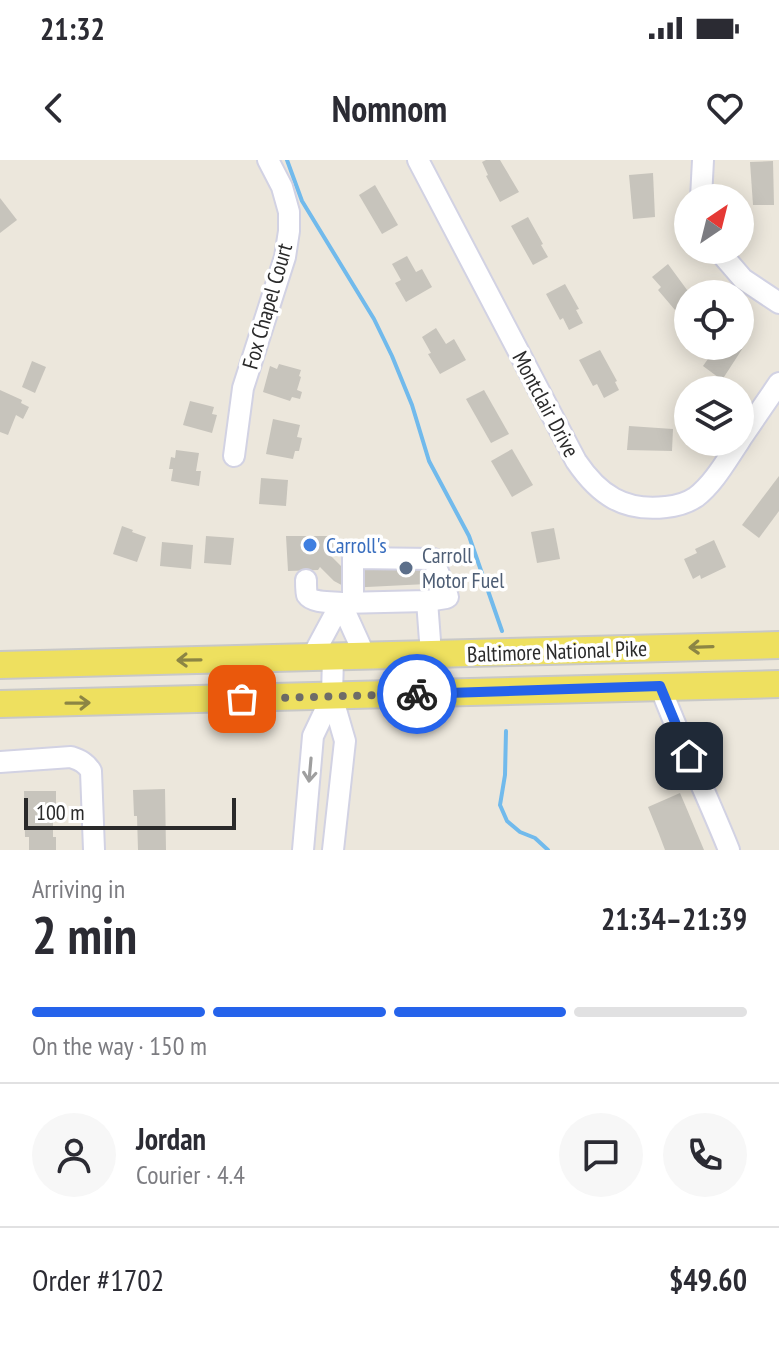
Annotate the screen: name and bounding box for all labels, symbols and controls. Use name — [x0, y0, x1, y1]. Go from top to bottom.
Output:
text: 21:32 — [40, 9, 105, 48]
text: Nomnom — [332, 85, 447, 132]
icon: back — [32, 86, 76, 130]
icon: heart — [703, 86, 747, 130]
north arrow — [674, 184, 754, 264]
map controls — [674, 184, 754, 456]
street label: Fox Chapel Court — [236, 240, 298, 372]
button: locate — [674, 280, 754, 360]
street label: Montclair Drive — [506, 346, 586, 462]
button: layers — [674, 376, 754, 456]
place label: Carroll's — [326, 531, 387, 559]
marker: Carroll's — [301, 536, 319, 554]
place label: Carroll Motor Fuel — [422, 541, 505, 594]
marker: Carroll Motor Fuel — [397, 559, 415, 577]
street label: Baltimore National Pike — [467, 634, 647, 668]
one-way arrow — [688, 639, 715, 654]
one-way arrow — [176, 653, 203, 668]
courier — [377, 654, 457, 734]
pin — [208, 665, 276, 733]
icon: bike — [395, 672, 439, 716]
icon: bag — [220, 677, 264, 721]
one-way arrow — [64, 695, 91, 710]
pin — [655, 722, 723, 790]
icon: home — [667, 734, 711, 778]
one-way arrow — [302, 756, 317, 783]
scale bar — [24, 794, 236, 830]
text: 100 m — [36, 798, 85, 826]
text: Arriving in — [32, 872, 125, 905]
text: 21:34–21:39 — [601, 899, 747, 938]
text: 2 min — [32, 901, 137, 968]
text: On the way · 150 m — [32, 1029, 207, 1062]
button: person — [32, 1113, 116, 1197]
button: chat — [559, 1113, 643, 1197]
button: phone — [663, 1113, 747, 1197]
text: Jordan — [136, 1119, 206, 1158]
text: Courier · 4.4 — [136, 1158, 245, 1191]
text: Order #1702 — [32, 1260, 164, 1299]
text: $49.60 — [669, 1260, 747, 1299]

